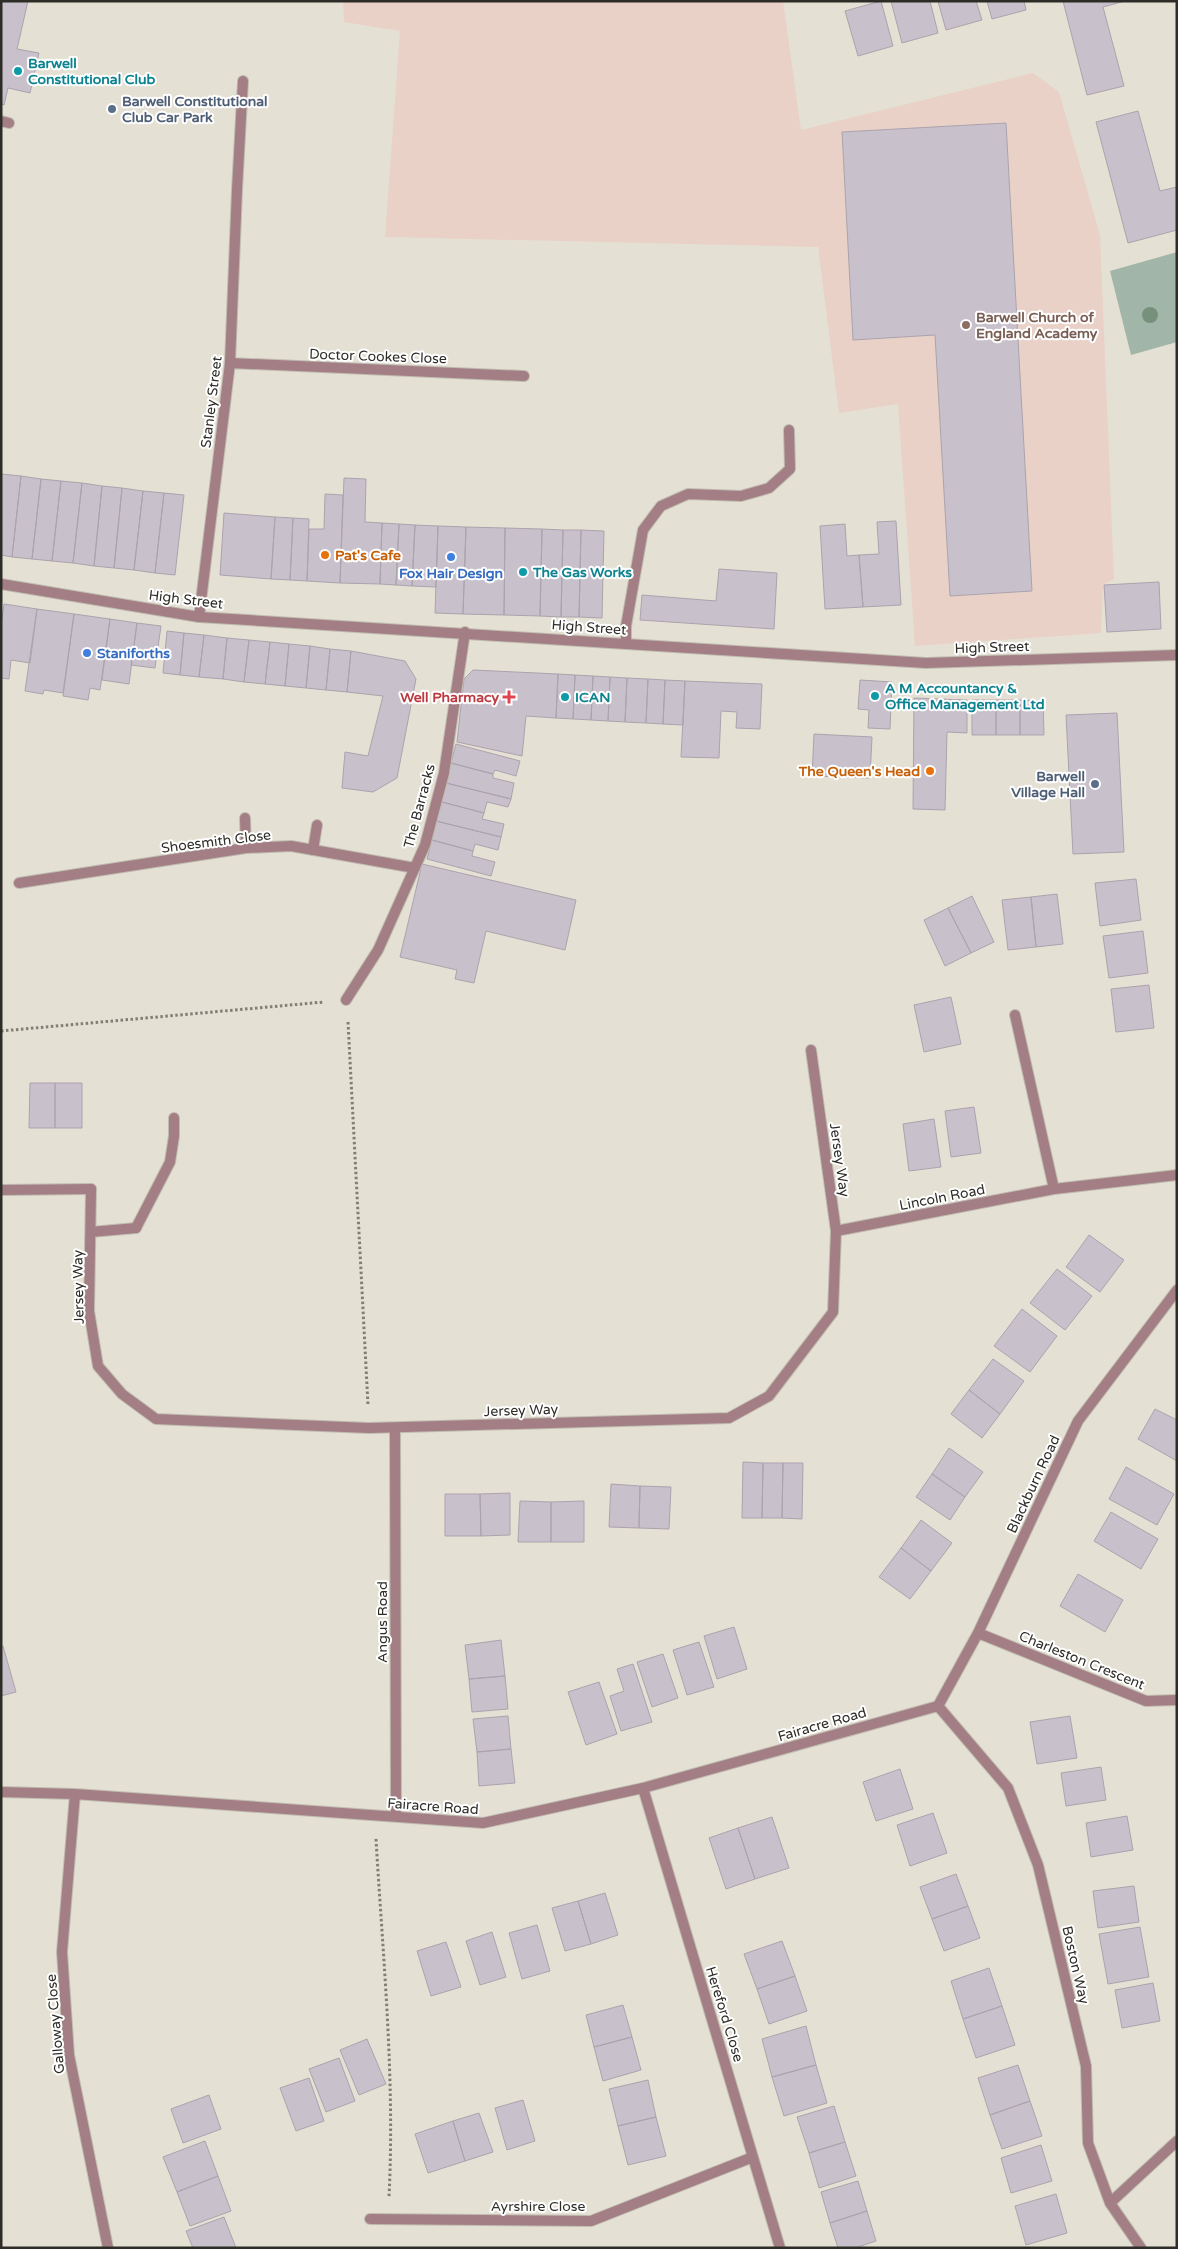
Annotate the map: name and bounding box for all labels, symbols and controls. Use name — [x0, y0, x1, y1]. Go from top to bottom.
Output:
place label: Barwell Constitutional Club — [28, 55, 156, 88]
marker: Barwell Constitutional Club — [12, 65, 24, 77]
place label: Barwell Constitutional Club Car Park — [122, 93, 268, 126]
marker: Barwell Constitutional Club Car Park — [106, 103, 118, 115]
place label: Barwell Church of England Academy — [976, 309, 1098, 342]
marker: Barwell Church of England Academy — [960, 319, 972, 331]
street label: Doctor Cookes Close — [309, 346, 447, 367]
street label: Stanley Street — [197, 354, 226, 449]
place label: Pat's Cafe — [335, 547, 401, 564]
marker: Pat's Cafe — [319, 549, 331, 561]
marker: Fox Hair Design — [445, 551, 457, 563]
place label: The Gas Works — [532, 564, 632, 581]
place label: Fox Hair Design — [399, 565, 503, 582]
marker: The Gas Works — [517, 566, 529, 578]
street label: High Street — [148, 586, 225, 613]
street label: High Street — [551, 616, 628, 639]
street label: High Street — [954, 638, 1030, 657]
place label: Staniforths — [97, 645, 170, 662]
marker: Staniforths — [81, 647, 93, 659]
place label: A M Accountancy & Office Management Ltd — [885, 680, 1045, 713]
place label: Well Pharmacy — [400, 689, 499, 706]
place label: ICAN — [575, 689, 610, 706]
marker: A M Accountancy & Office Management Ltd — [869, 690, 881, 702]
marker: Well Pharmacy — [503, 691, 515, 703]
marker: ICAN — [559, 691, 571, 703]
street label: The Barracks — [400, 762, 439, 850]
place label: The Queen's Head — [798, 763, 920, 780]
marker: The Queen's Head — [924, 765, 936, 777]
place label: Barwell Village Hall — [1011, 768, 1085, 801]
marker: Barwell Village Hall — [1089, 778, 1101, 790]
street label: Shoesmith Close — [160, 826, 272, 857]
street label: Jersey Way — [826, 1122, 853, 1199]
street label: Lincoln Road — [898, 1181, 986, 1214]
street label: Jersey Way — [69, 1249, 88, 1324]
street label: Jersey Way — [484, 1401, 559, 1420]
street label: Blackburn Road — [1003, 1433, 1064, 1536]
street label: Angus Road — [374, 1581, 391, 1663]
street label: Charleston Crescent — [1017, 1627, 1148, 1694]
street label: Fairacre Road — [776, 1704, 868, 1745]
street label: Fairacre Road — [387, 1795, 479, 1818]
street label: Boston Way — [1058, 1924, 1093, 2006]
street label: Hereford Close — [702, 1964, 747, 2064]
street label: Galloway Close — [43, 1973, 68, 2075]
street label: Ayrshire Close — [491, 2198, 585, 2215]

